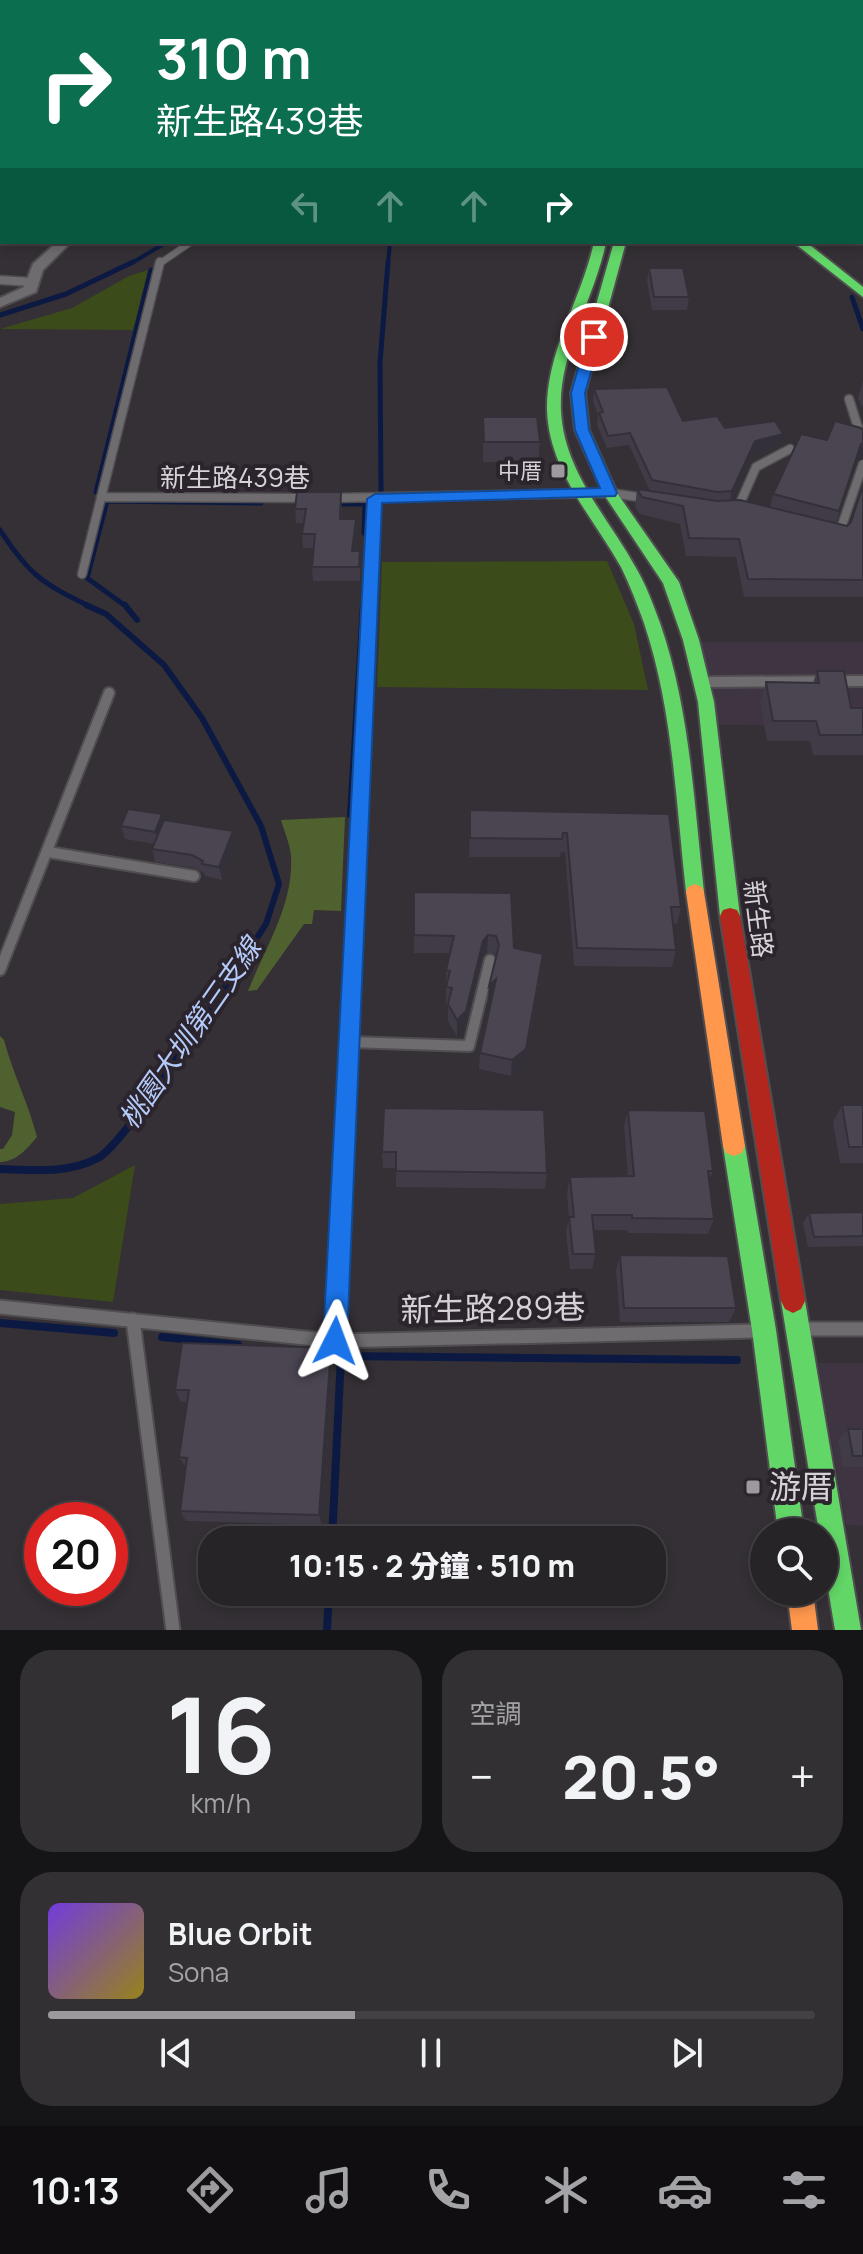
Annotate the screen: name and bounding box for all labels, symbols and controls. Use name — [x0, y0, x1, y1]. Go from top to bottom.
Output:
text: 310 m — [156, 19, 312, 96]
icon: right — [24, 32, 128, 136]
text: 新生路439巷 — [156, 96, 363, 145]
icon: left — [284, 184, 328, 228]
icon: ahead — [368, 184, 412, 228]
icon: ahead — [452, 184, 496, 228]
icon: right — [536, 184, 580, 228]
pin — [560, 303, 628, 371]
icon: arrive — [572, 315, 616, 359]
place label: 中厝 — [498, 456, 542, 486]
street label: 新生路439巷 — [160, 459, 310, 495]
marker: 中厝 — [549, 462, 567, 480]
street label: 新生路 — [736, 878, 782, 960]
water label: 桃園大圳第三支線 — [109, 927, 271, 1135]
street label: 新生路289巷 — [400, 1284, 586, 1332]
position arrow — [293, 1299, 377, 1383]
place label: 游厝 — [769, 1464, 833, 1508]
marker: 游厝 — [744, 1478, 762, 1496]
speed limit sign: 20 — [24, 1502, 128, 1606]
map controls — [750, 1518, 838, 1606]
button: search — [750, 1518, 838, 1606]
text: 10:15 · 2 分鐘 · 510 m — [289, 1545, 575, 1586]
text: 16 — [166, 1662, 276, 1804]
text: 空調 — [470, 1695, 522, 1731]
text: 20.5° — [562, 1735, 721, 1817]
text: − — [470, 1746, 493, 1806]
text: + — [790, 1746, 815, 1806]
text: km/h — [191, 1785, 251, 1821]
text: Blue Orbit — [168, 1913, 313, 1954]
text: Sona — [168, 1954, 229, 1990]
icon: previous — [154, 2031, 198, 2075]
icon: pause — [409, 2031, 453, 2075]
icon: next — [665, 2031, 709, 2075]
icon: directions — [182, 2162, 238, 2218]
icon: music — [301, 2162, 357, 2218]
icon: phone — [420, 2162, 476, 2218]
icon: climate — [538, 2162, 594, 2218]
icon: car — [657, 2162, 713, 2218]
icon: filters — [776, 2162, 832, 2218]
text: 10:13 — [31, 2166, 120, 2215]

